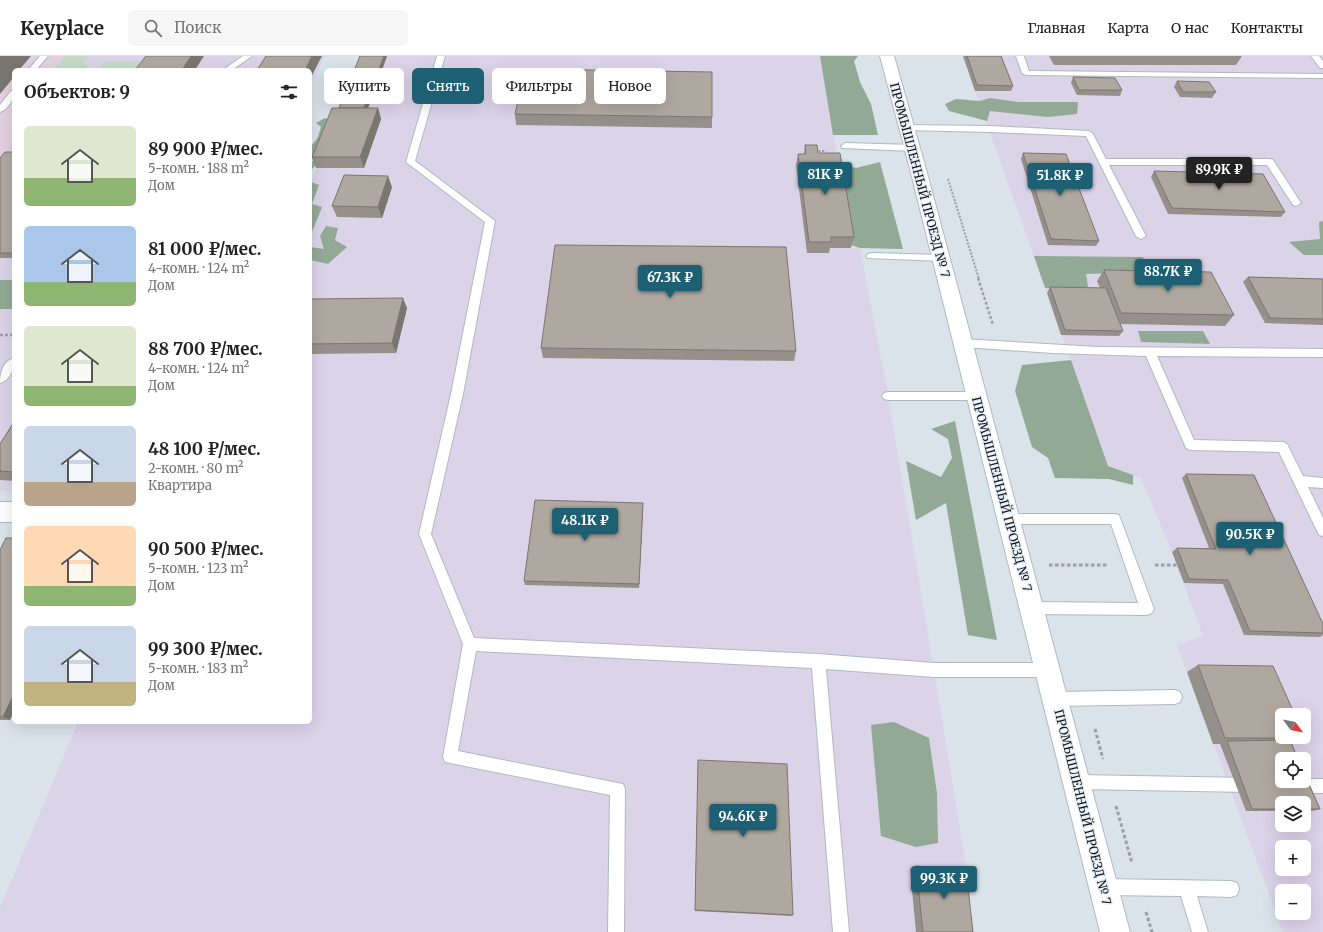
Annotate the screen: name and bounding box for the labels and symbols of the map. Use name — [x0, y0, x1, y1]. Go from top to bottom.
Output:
street label: ПРОМЫШЛЕННЫЙ ПРОЕЗД № 7 — [887, 81, 953, 279]
pin: 89.9K ₽ — [1182, 157, 1256, 191]
pin: 81K ₽ — [797, 162, 853, 196]
pin: 51.8K ₽ — [1023, 163, 1097, 197]
pin: 88.7K ₽ — [1131, 259, 1205, 293]
pin: 67.3K ₽ — [633, 265, 707, 299]
street label: ПРОМЫШЛЕННЫЙ ПРОЕЗД № 7 — [969, 395, 1035, 593]
pin: 48.1K ₽ — [548, 508, 622, 542]
pin: 90.5K ₽ — [1213, 522, 1287, 556]
street label: ПРОМЫШЛЕННЫЙ ПРОЕЗД № 7 — [1051, 708, 1115, 906]
north arrow — [1275, 708, 1311, 744]
pin: 94.6K ₽ — [706, 804, 780, 838]
pin: 99.3K ₽ — [907, 866, 981, 900]

